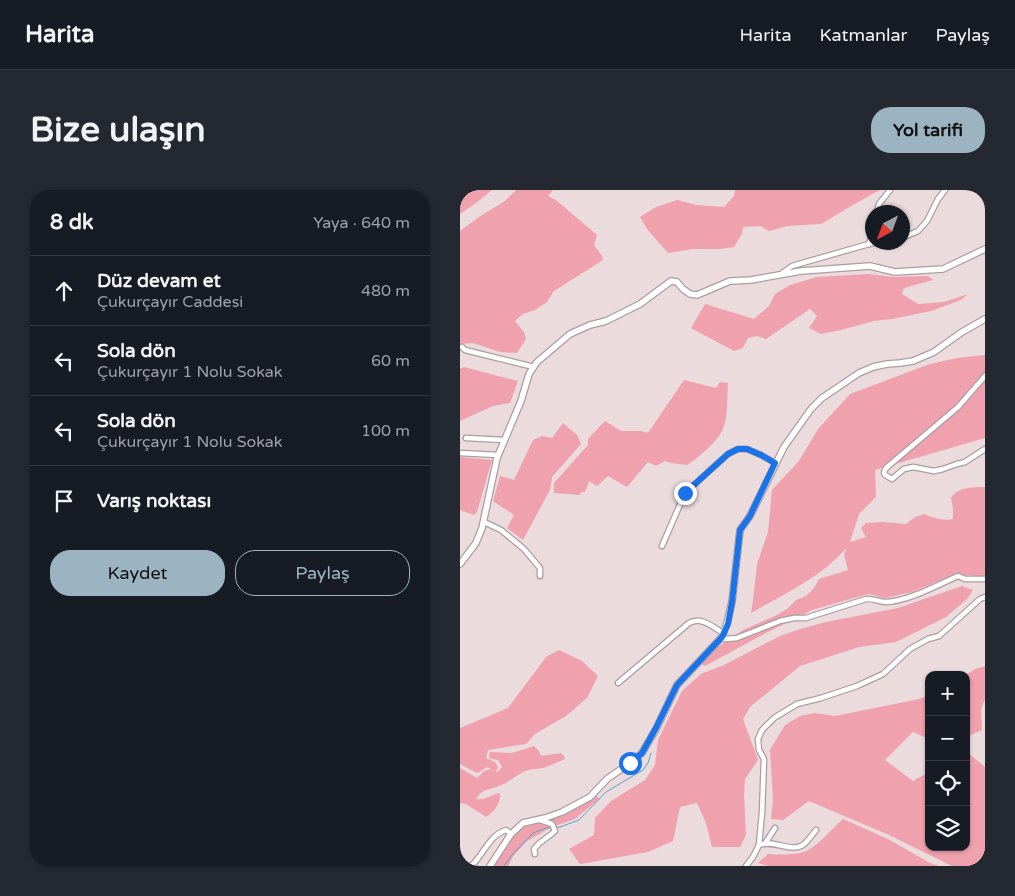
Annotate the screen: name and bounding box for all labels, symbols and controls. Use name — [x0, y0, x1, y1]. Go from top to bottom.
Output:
text: Harita — [25, 20, 94, 49]
text: Harita — [739, 24, 792, 46]
text: Katmanlar — [820, 24, 908, 46]
text: Paylaş — [936, 24, 990, 46]
button: Yol tarifi — [871, 107, 985, 153]
text: Bize ulaşın — [30, 109, 206, 151]
north arrow — [865, 205, 910, 250]
text: 8 dk — [50, 210, 93, 235]
text: Yaya · 640 m — [313, 213, 410, 233]
text: Düz devam et — [97, 270, 221, 292]
icon: ahead — [50, 277, 78, 305]
text: 480 m — [361, 281, 410, 301]
text: Çukurçayır Caddesi — [97, 292, 243, 312]
text: Sola dön — [97, 340, 176, 362]
icon: left — [50, 347, 78, 375]
text: 60 m — [371, 351, 410, 371]
text: Çukurçayır 1 Nolu Sokak — [97, 362, 283, 382]
text: Sola dön — [97, 410, 176, 432]
icon: left — [50, 417, 78, 445]
text: 100 m — [361, 421, 410, 441]
text: Çukurçayır 1 Nolu Sokak — [97, 432, 283, 452]
route end — [674, 482, 697, 505]
icon: arrive — [50, 487, 78, 515]
text: Varış noktası — [97, 490, 211, 512]
button: Kaydet — [50, 550, 225, 596]
button: Paylaş — [235, 550, 410, 596]
map controls — [925, 671, 970, 851]
button: + — [925, 671, 970, 716]
button: − — [925, 716, 970, 761]
route start — [619, 752, 642, 775]
button: locate — [925, 761, 970, 806]
button: layers — [925, 806, 970, 851]

